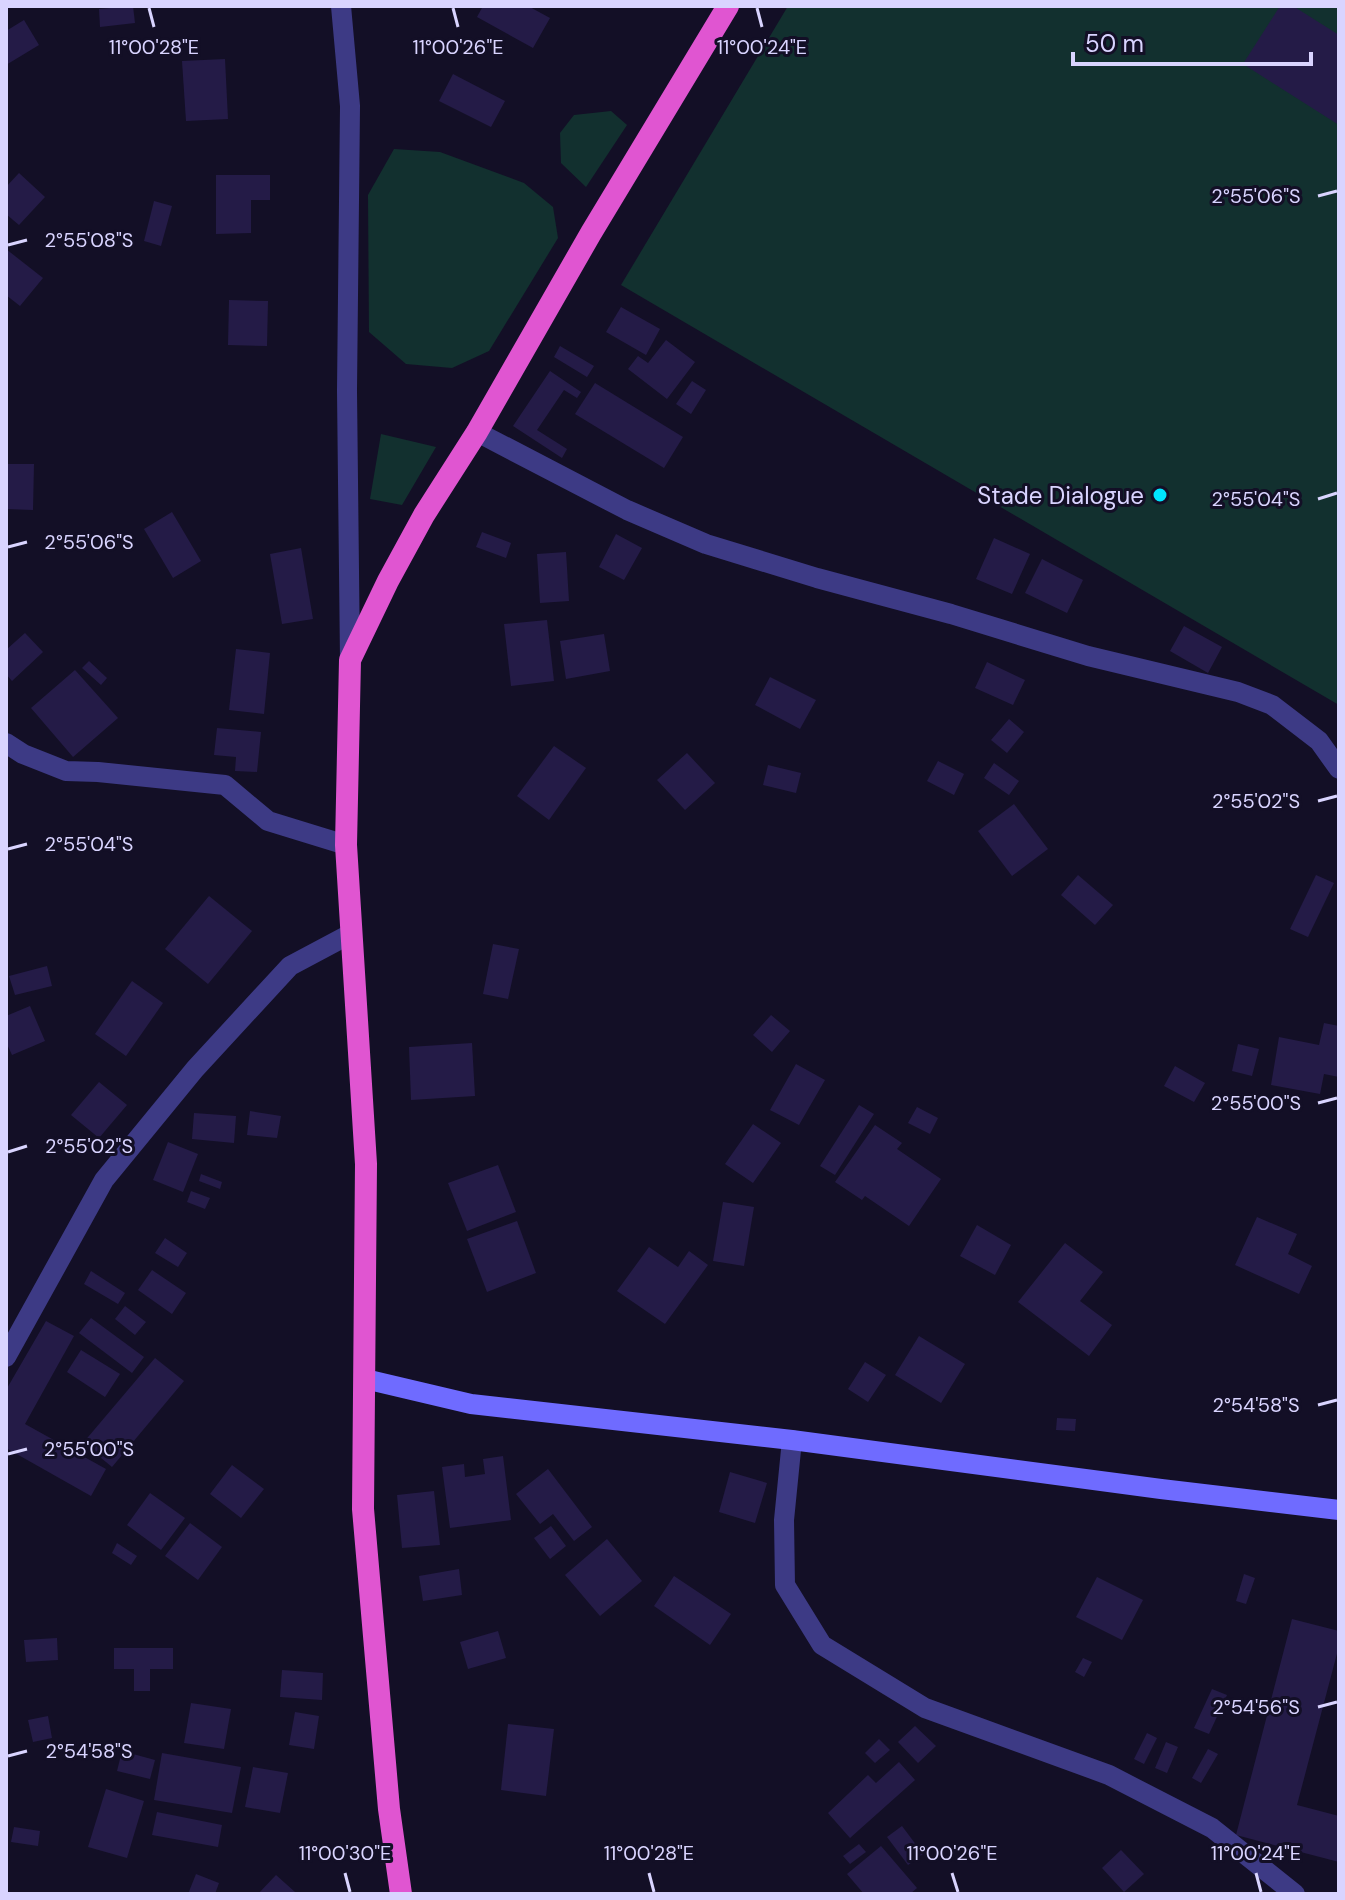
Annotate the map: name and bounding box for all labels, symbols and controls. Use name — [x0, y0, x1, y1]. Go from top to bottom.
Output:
scale bar — [1073, 16, 1311, 66]
text: 50 m — [1085, 28, 1144, 59]
text: 11°00'28"E — [109, 34, 199, 60]
text: 11°00'26"E — [412, 34, 504, 60]
text: 11°00'24"E — [717, 34, 807, 60]
text: 2°55'06"S — [1211, 183, 1301, 209]
text: 2°55'08"S — [45, 227, 133, 253]
place label: Stade Dialogue — [977, 480, 1144, 511]
marker: Stade Dialogue — [1151, 486, 1169, 504]
text: 2°55'04"S — [1212, 486, 1300, 512]
text: 2°55'06"S — [44, 529, 134, 555]
text: 2°55'02"S — [1212, 788, 1300, 814]
text: 2°55'04"S — [45, 831, 133, 857]
text: 2°55'00"S — [1211, 1090, 1301, 1116]
text: 2°55'02"S — [45, 1133, 133, 1159]
text: 2°54'58"S — [1212, 1392, 1300, 1418]
text: 2°55'00"S — [44, 1436, 134, 1462]
text: 2°54'56"S — [1212, 1694, 1300, 1720]
text: 2°54'58"S — [45, 1738, 133, 1764]
text: 11°00'30"E — [299, 1840, 391, 1866]
text: 11°00'28"E — [604, 1840, 694, 1866]
text: 11°00'26"E — [906, 1840, 998, 1866]
text: 11°00'24"E — [1211, 1840, 1301, 1866]

